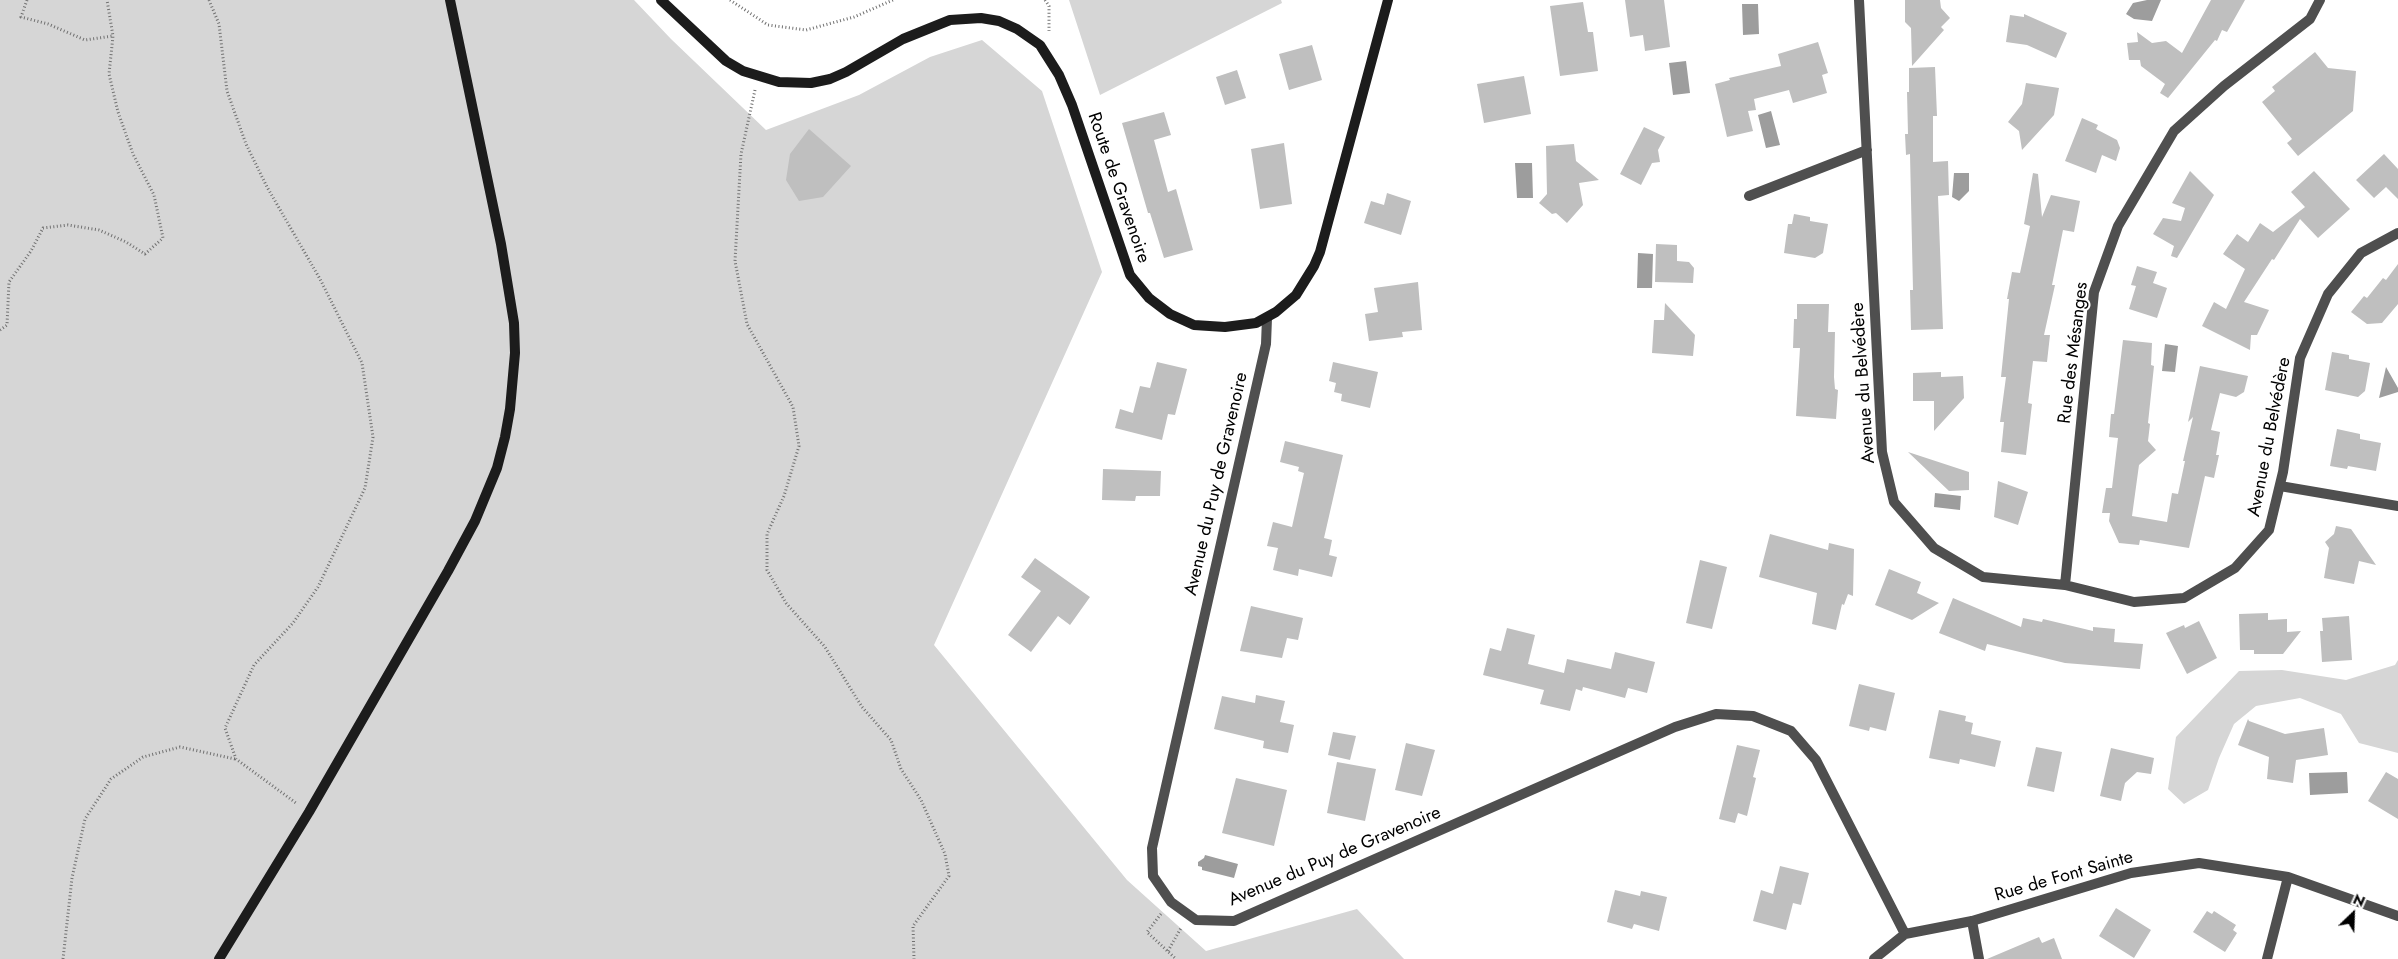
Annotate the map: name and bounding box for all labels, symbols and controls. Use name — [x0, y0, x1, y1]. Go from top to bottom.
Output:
street label: Route de Gravenoire — [1082, 110, 1154, 266]
street label: Rue des Mésanges — [2055, 281, 2093, 425]
street label: Avenue du Belvédère — [1848, 302, 1880, 464]
street label: Avenue du Belvédère — [2244, 356, 2296, 518]
street label: Avenue du Puy de Gravenoire — [1181, 370, 1253, 598]
street label: Avenue du Puy de Gravenoire — [1226, 802, 1444, 912]
street label: Rue de Font Sainte — [1992, 847, 2136, 907]
north arrow — [2328, 889, 2378, 939]
text: N — [2350, 889, 2368, 912]

